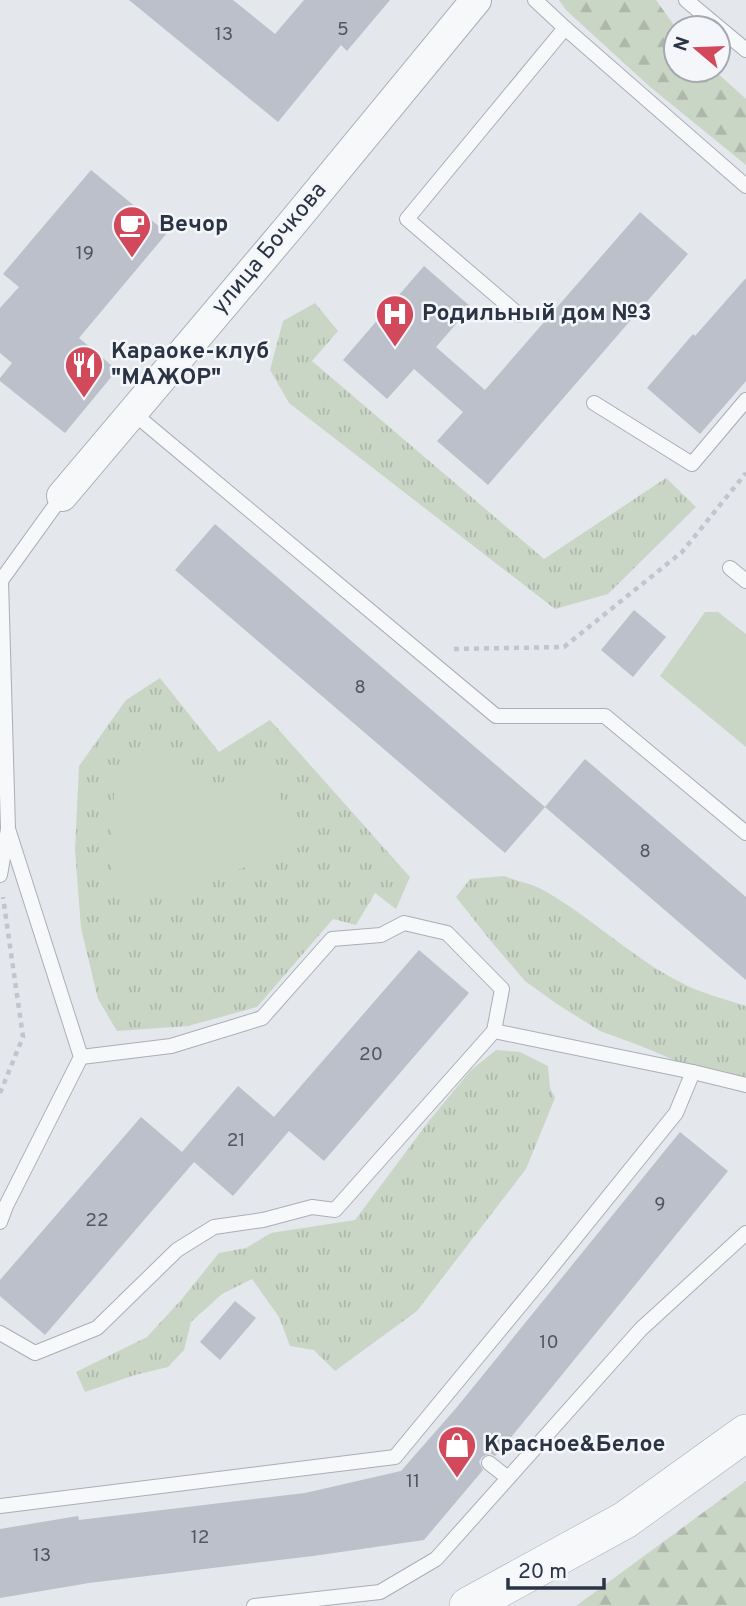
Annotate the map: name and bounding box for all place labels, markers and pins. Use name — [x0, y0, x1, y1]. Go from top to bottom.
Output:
cafe icon: Вечор — [111, 204, 153, 259]
place label: Вечор — [159, 211, 228, 240]
hospital icon: Родильный дом №3 — [374, 293, 416, 348]
place label: Родильный дом №3 — [422, 300, 652, 329]
place label: Караоке-клуб "МАЖОР" — [111, 338, 269, 393]
restaurant icon: Караоке-клуб "МАЖОР" — [63, 344, 105, 399]
shop icon: Красное&Белое — [436, 1424, 478, 1479]
place label: Красное&Белое — [484, 1431, 665, 1460]

